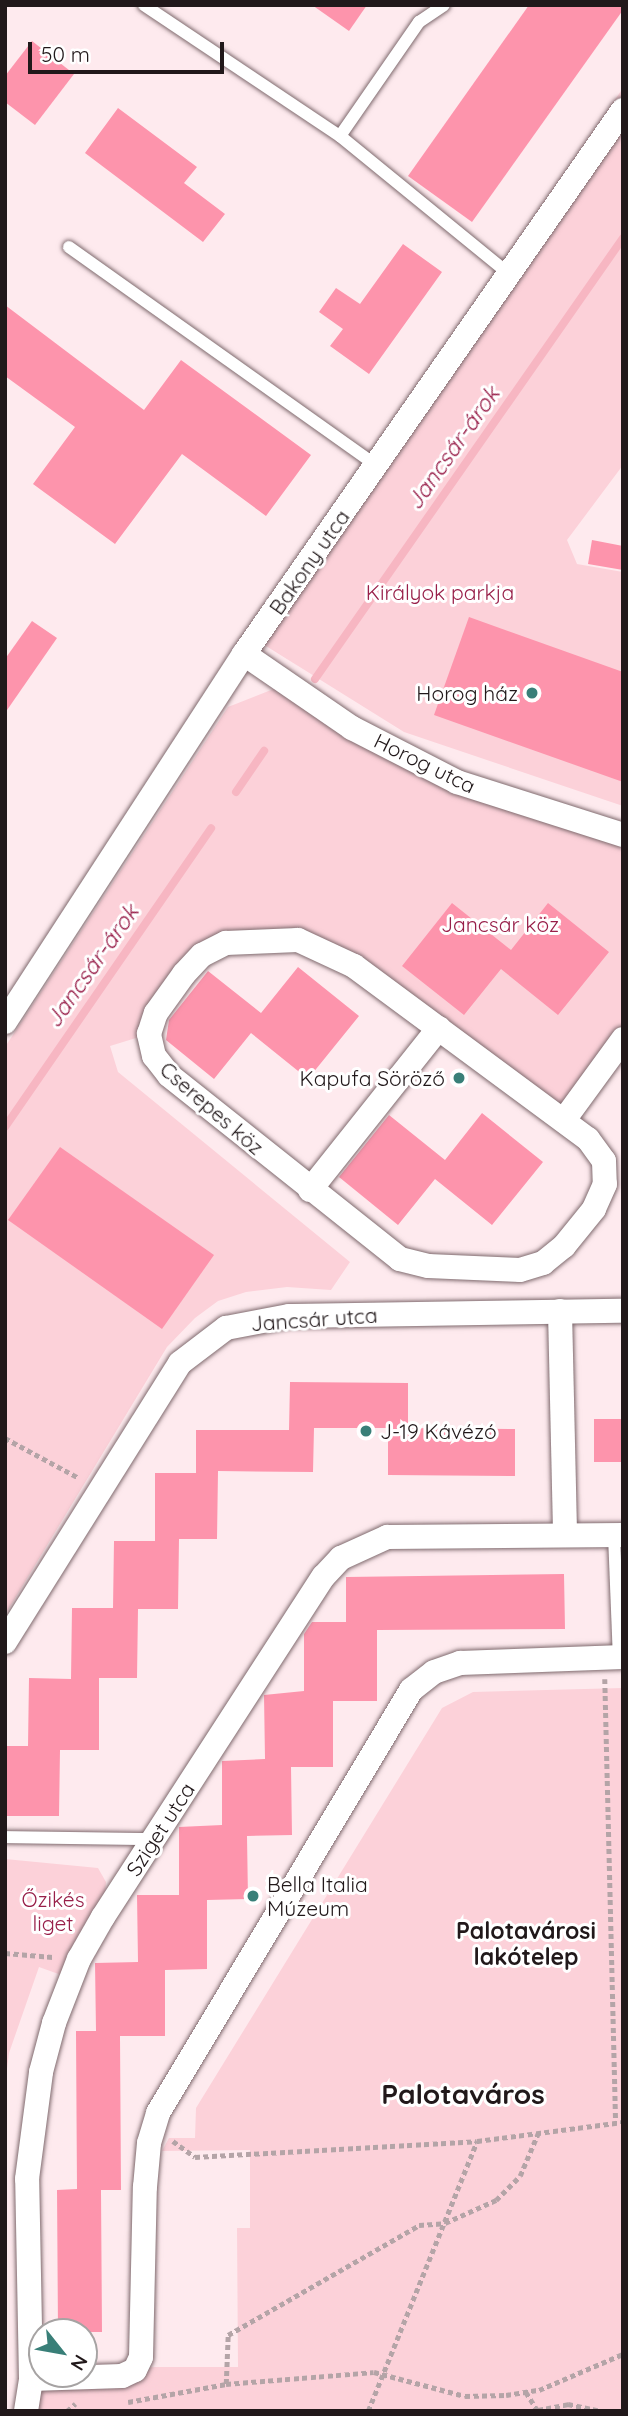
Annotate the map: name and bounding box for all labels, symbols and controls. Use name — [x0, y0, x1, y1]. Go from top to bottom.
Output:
scale bar — [32, 28, 228, 72]
text: 50 m — [41, 41, 90, 67]
water label: Jancsár-árok — [401, 381, 505, 515]
street label: Bakony utca — [264, 505, 354, 619]
park label: Királyok parkja — [366, 579, 514, 605]
place label: Horog ház — [416, 680, 518, 706]
marker: Horog ház — [524, 685, 540, 701]
street label: Horog utca — [370, 728, 480, 798]
water label: Jancsár-árok — [40, 899, 144, 1033]
park label: Jancsár köz — [441, 911, 559, 937]
street label: Cserepes köz — [155, 1056, 269, 1160]
place label: Kapufa Söröző — [300, 1065, 445, 1091]
marker: Kapufa Söröző — [451, 1070, 467, 1086]
street label: Jancsár utca — [250, 1302, 378, 1336]
place label: J-19 Kávézó — [380, 1418, 497, 1444]
marker: J-19 Kávézó — [358, 1423, 374, 1439]
street label: Sziget utca — [120, 1778, 200, 1880]
place label: Bella Italia Múzeum — [267, 1871, 368, 1921]
park label: Őzikés liget — [21, 1886, 85, 1936]
marker: Bella Italia Múzeum — [245, 1888, 261, 1904]
district label: Palotavárosi lakótelep — [456, 1917, 596, 1971]
district label: Palotaváros — [381, 2077, 545, 2111]
north arrow — [28, 2318, 98, 2388]
text: N — [65, 2351, 93, 2375]

